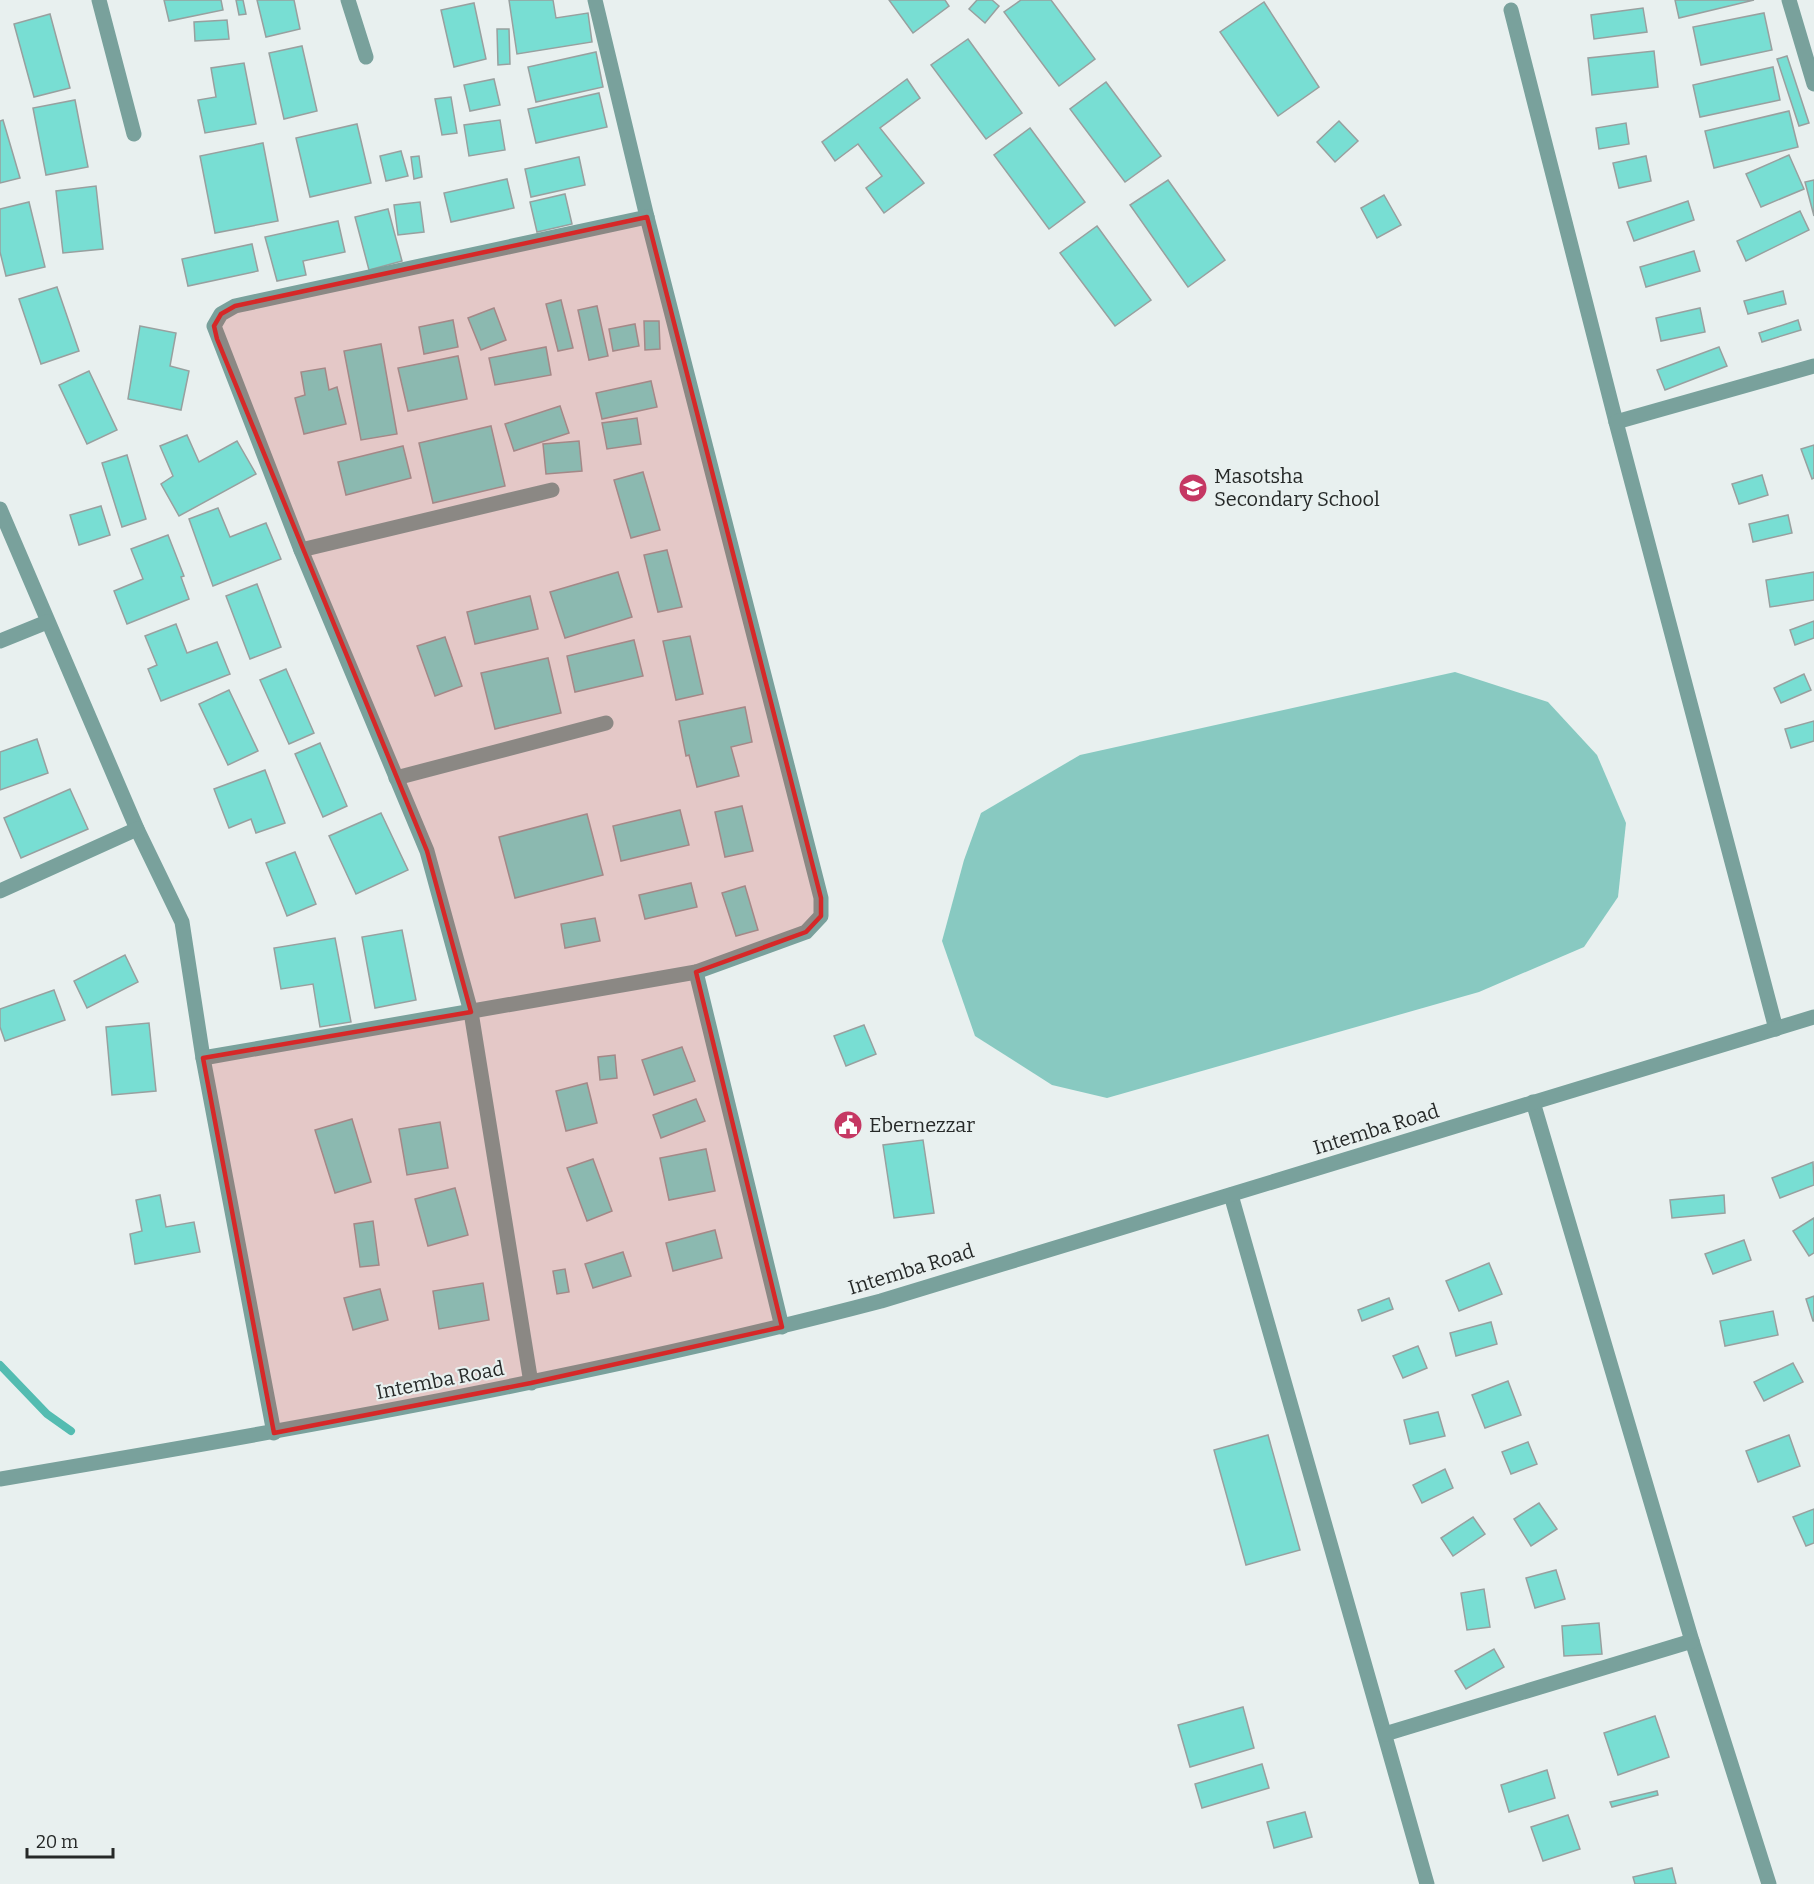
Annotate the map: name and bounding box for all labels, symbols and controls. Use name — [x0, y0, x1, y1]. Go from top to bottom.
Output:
place label: Masotsha Secondary School — [1214, 464, 1380, 511]
school or university icon: Masotsha Secondary School — [1177, 472, 1209, 504]
street label: Intemba Road — [1310, 1098, 1442, 1160]
public building icon: Ebernezzar — [832, 1109, 864, 1141]
place label: Ebernezzar — [869, 1113, 975, 1137]
street label: Intemba Road — [845, 1238, 977, 1300]
street label: Intemba Road — [374, 1356, 506, 1404]
scale bar — [27, 1821, 112, 1859]
text: 20 m — [36, 1831, 78, 1853]

